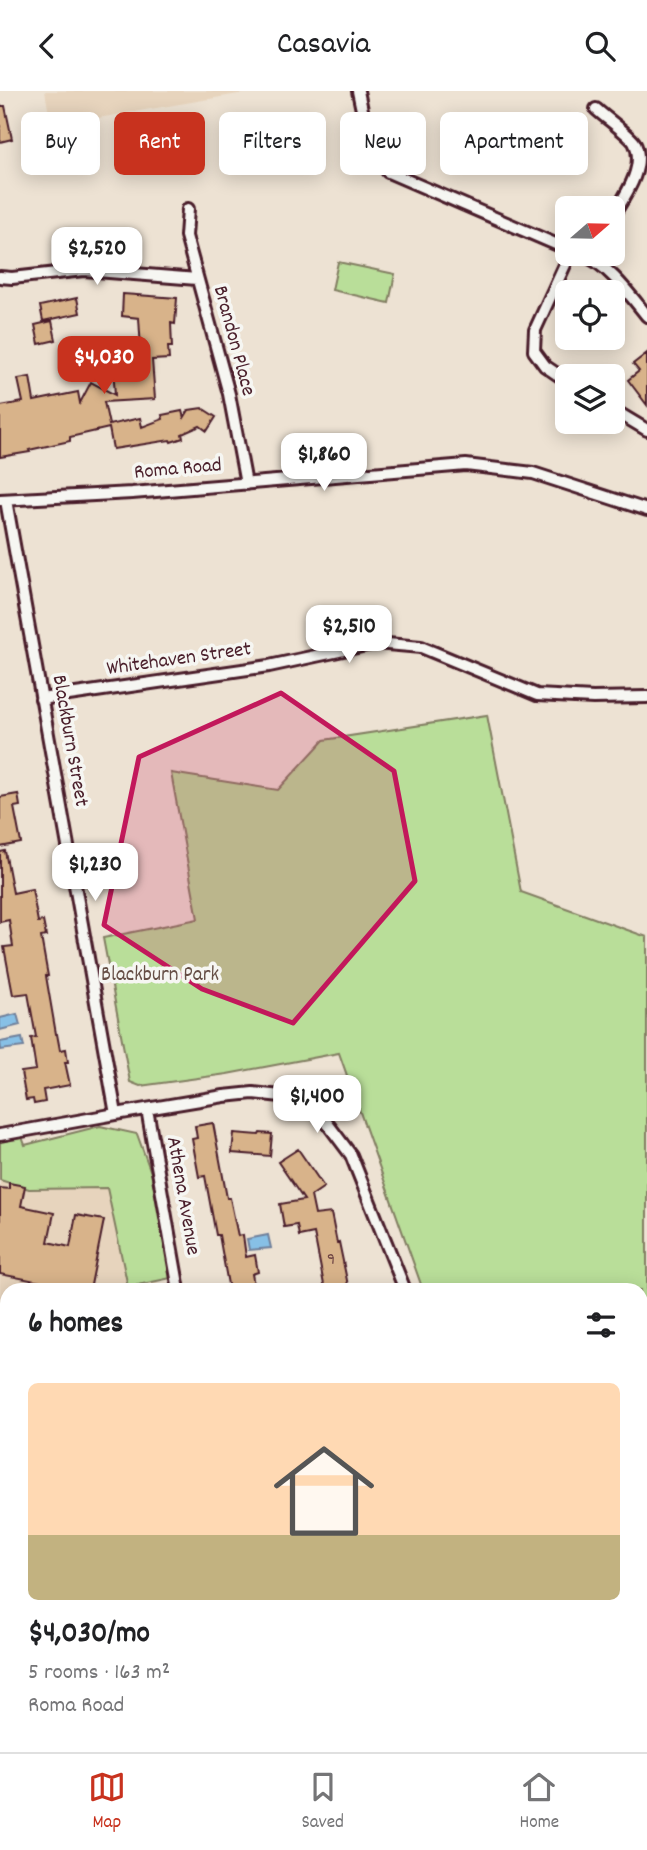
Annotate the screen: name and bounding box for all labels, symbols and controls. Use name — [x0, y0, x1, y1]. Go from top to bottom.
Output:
text: Casavia — [277, 23, 370, 69]
icon: back — [28, 27, 66, 65]
icon: search — [581, 27, 619, 65]
chip: Buy — [21, 112, 100, 175]
chip: Rent — [114, 112, 205, 175]
chip: Filters — [219, 112, 326, 175]
chip: New — [340, 112, 426, 175]
chip: Apartment — [440, 112, 588, 175]
north arrow — [555, 196, 625, 266]
map controls — [555, 196, 625, 434]
pin: $2,520 — [40, 227, 154, 287]
text: $2,520 — [67, 233, 127, 266]
button: locate — [555, 280, 625, 350]
street label: Brandon Place — [204, 283, 262, 399]
pin: $4,030 — [47, 337, 161, 396]
text: $4,030 — [74, 342, 134, 375]
button: layers — [555, 364, 625, 434]
pin: $1,860 — [267, 433, 381, 493]
text: $1,860 — [297, 439, 351, 472]
street label: Roma Road — [133, 451, 223, 489]
pin: $2,510 — [292, 605, 406, 665]
text: $2,510 — [322, 611, 376, 644]
street label: Whitehaven Street — [105, 635, 253, 685]
street label: Blackburn Street — [43, 673, 95, 809]
pin: $1,230 — [38, 843, 152, 903]
text: $1,230 — [68, 849, 122, 882]
park label: Blackburn Park — [101, 961, 219, 991]
pin: $1,400 — [260, 1075, 374, 1135]
text: $1,400 — [289, 1081, 345, 1114]
street label: Athena Avenue — [157, 1134, 207, 1258]
house number: 9 — [327, 1248, 335, 1273]
text: 6 homes — [28, 1304, 123, 1347]
icon: filters — [582, 1306, 620, 1344]
icon: home — [261, 1428, 387, 1554]
text: $4,030/mo — [28, 1614, 150, 1657]
text: 5 rooms · 163 m² — [28, 1657, 170, 1690]
text: Roma Road — [28, 1690, 124, 1723]
tab: Map — [88, 1768, 126, 1837]
tab: Saved — [301, 1768, 344, 1837]
tab: Home — [520, 1768, 559, 1837]

